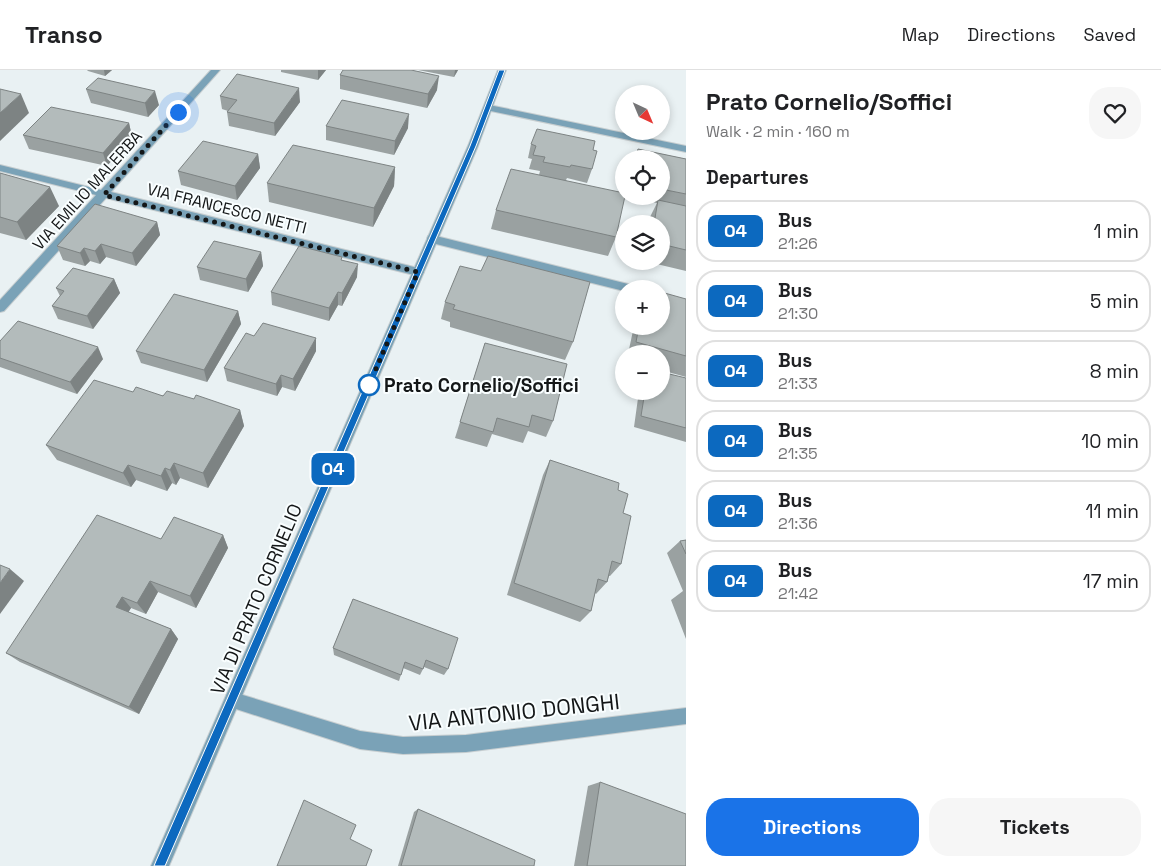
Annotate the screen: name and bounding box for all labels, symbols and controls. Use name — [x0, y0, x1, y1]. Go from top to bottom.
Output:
text: Transo — [25, 19, 103, 50]
text: Map — [902, 23, 939, 46]
text: Directions — [967, 23, 1056, 46]
text: Saved — [1084, 23, 1136, 46]
north arrow — [615, 85, 670, 140]
map controls — [615, 85, 670, 400]
text: Prato Cornelio/Soffici — [706, 86, 952, 117]
button: heart — [1089, 87, 1141, 139]
your location — [166, 100, 191, 125]
text: Walk · 2 min · 160 m — [706, 121, 850, 142]
street label: VIA EMILIO MALERBA — [28, 126, 147, 255]
button: locate — [615, 150, 670, 205]
text: Departures — [706, 165, 809, 190]
street label: VIA FRANCESCO NETTI — [145, 178, 309, 238]
text: Bus — [778, 208, 812, 233]
button: layers — [615, 215, 670, 270]
text: 04 — [724, 219, 747, 242]
text: 1 min — [1094, 219, 1139, 244]
text: 21:26 — [778, 233, 818, 254]
text: Bus — [778, 278, 812, 303]
button: + — [615, 280, 670, 335]
text: 04 — [724, 289, 747, 312]
text: 5 min — [1090, 289, 1139, 314]
text: 21:30 — [778, 303, 818, 324]
button: − — [615, 345, 670, 400]
text: Bus — [778, 348, 812, 373]
text: 04 — [724, 359, 747, 382]
text: 8 min — [1090, 359, 1139, 384]
place label: Prato Cornelio/Soffici — [384, 373, 579, 398]
text: 21:33 — [778, 373, 818, 394]
marker: Prato Cornelio/Soffici — [358, 374, 380, 396]
text: Bus — [778, 418, 812, 443]
text: 04 — [724, 429, 747, 452]
text: 10 min — [1081, 429, 1139, 454]
text: 21:35 — [778, 443, 818, 464]
line badge: 04 — [310, 453, 356, 485]
text: 04 — [321, 457, 345, 480]
text: Bus — [778, 488, 812, 513]
text: 04 — [724, 499, 747, 522]
text: 11 min — [1086, 499, 1139, 524]
street label: VIA DI PRATO CORNELIO — [205, 500, 308, 699]
text: 21:36 — [778, 513, 818, 534]
text: Bus — [778, 558, 812, 583]
text: 04 — [724, 569, 747, 592]
text: 17 min — [1083, 569, 1139, 594]
text: 21:42 — [778, 583, 818, 604]
street label: VIA ANTONIO DONGHI — [407, 687, 621, 737]
button: Directions — [706, 798, 919, 856]
button: Tickets — [929, 798, 1141, 856]

